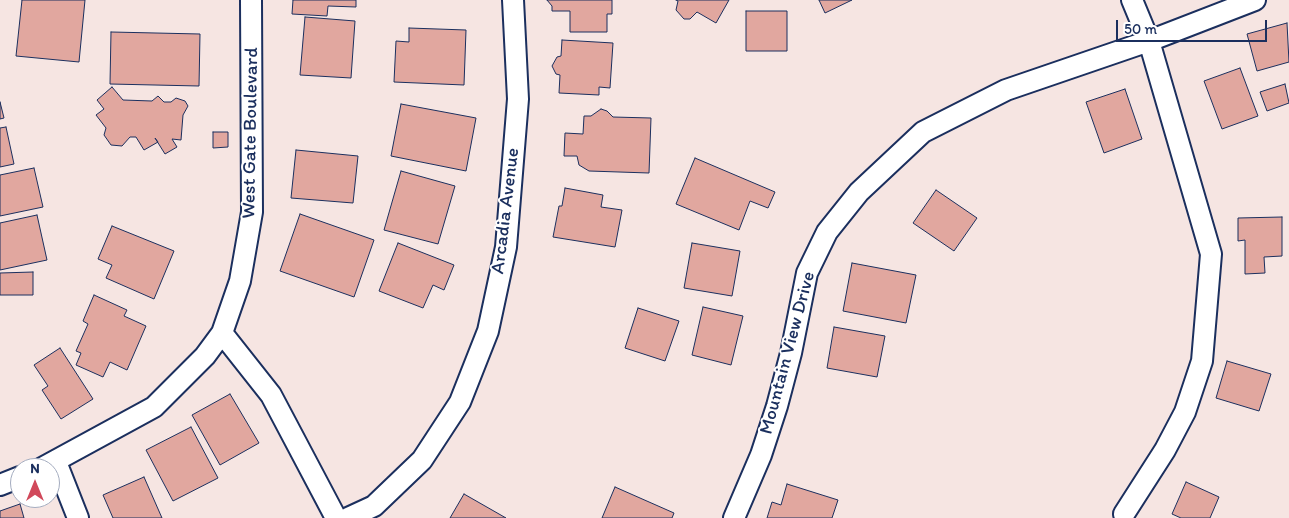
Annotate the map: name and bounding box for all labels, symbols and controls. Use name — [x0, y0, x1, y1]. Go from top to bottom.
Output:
scale bar — [1119, 10, 1270, 42]
text: 50 m — [1124, 20, 1157, 38]
street label: West Gate Boulevard — [238, 47, 264, 219]
street label: Arcadia Avenue — [487, 147, 525, 275]
street label: Mountain View Drive — [755, 269, 821, 437]
north arrow — [10, 458, 60, 508]
text: N — [30, 460, 40, 477]

